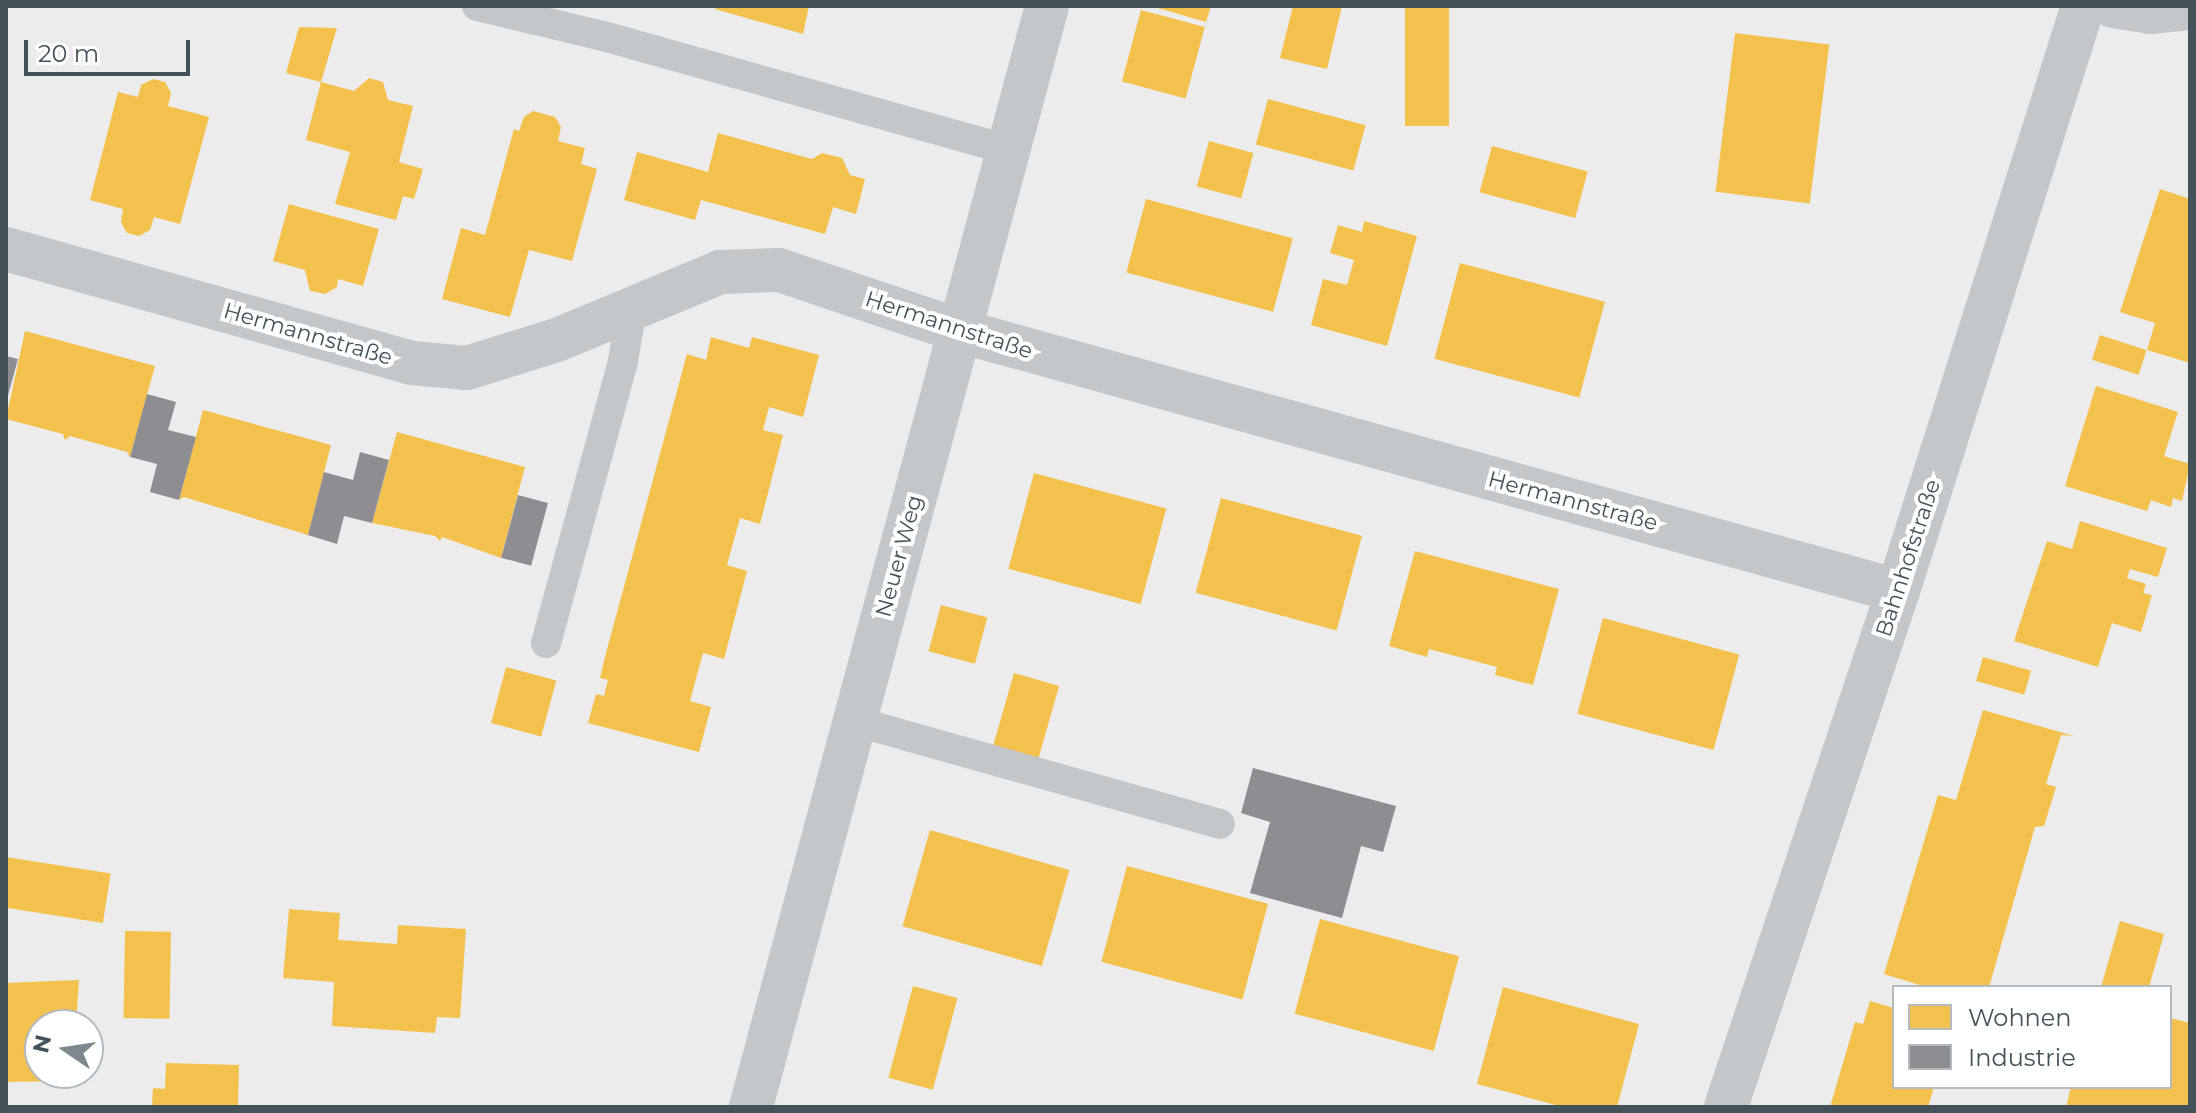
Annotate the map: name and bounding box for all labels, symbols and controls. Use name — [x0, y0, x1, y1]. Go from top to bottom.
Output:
scale bar — [28, 24, 194, 74]
text: 20 m — [38, 39, 99, 68]
street label: Hermannstraße — [862, 285, 1036, 365]
street label: Hermannstraße — [221, 297, 395, 371]
street label: Hermannstraße — [1485, 466, 1661, 536]
street label: Bahnhofstraße — [1870, 476, 1946, 640]
street label: Neuer Weg — [870, 492, 928, 620]
legend — [1892, 985, 2172, 1089]
text: Wohnen — [1968, 1003, 2072, 1032]
north arrow — [24, 1009, 104, 1089]
text: N — [27, 1032, 57, 1056]
text: Industrie — [1968, 1043, 2076, 1072]

